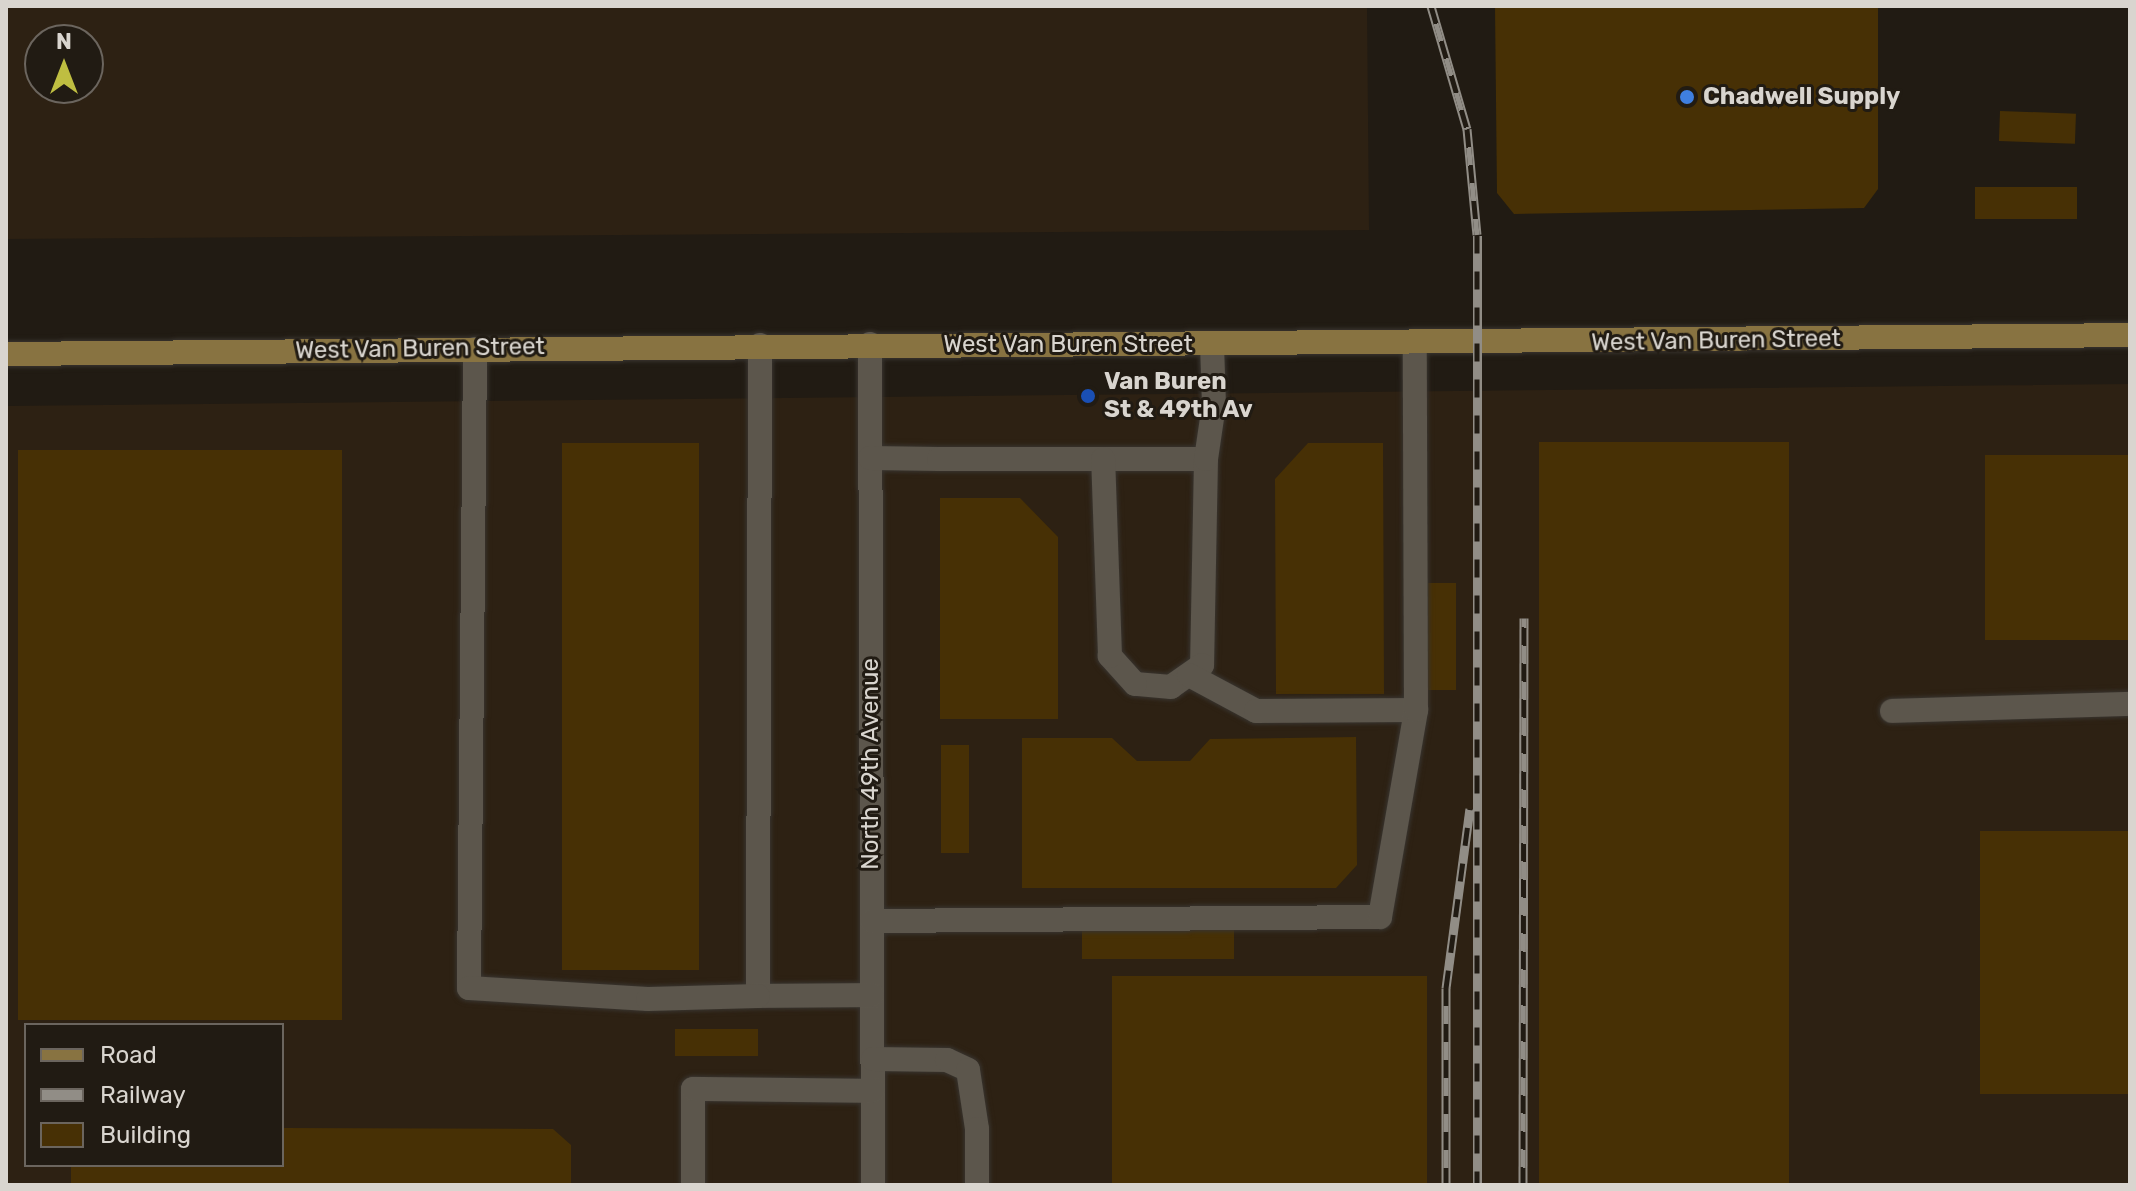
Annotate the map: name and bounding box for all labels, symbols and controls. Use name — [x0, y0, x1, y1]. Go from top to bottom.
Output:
north arrow — [24, 24, 104, 104]
text: N — [56, 28, 72, 55]
place label: Chadwell Supply — [1703, 83, 1900, 111]
marker: Chadwell Supply — [1678, 88, 1696, 106]
street label: West Van Buren Street — [1591, 324, 1841, 358]
street label: West Van Buren Street — [943, 331, 1193, 359]
street label: West Van Buren Street — [295, 332, 545, 366]
place label: Van Buren St & 49th Av — [1104, 368, 1253, 424]
marker: Van Buren St & 49th Av — [1079, 387, 1097, 405]
street label: North 49th Avenue — [857, 658, 885, 870]
legend — [24, 1023, 284, 1167]
text: Road — [100, 1041, 157, 1069]
text: Railway — [100, 1081, 186, 1109]
text: Building — [100, 1121, 191, 1149]

